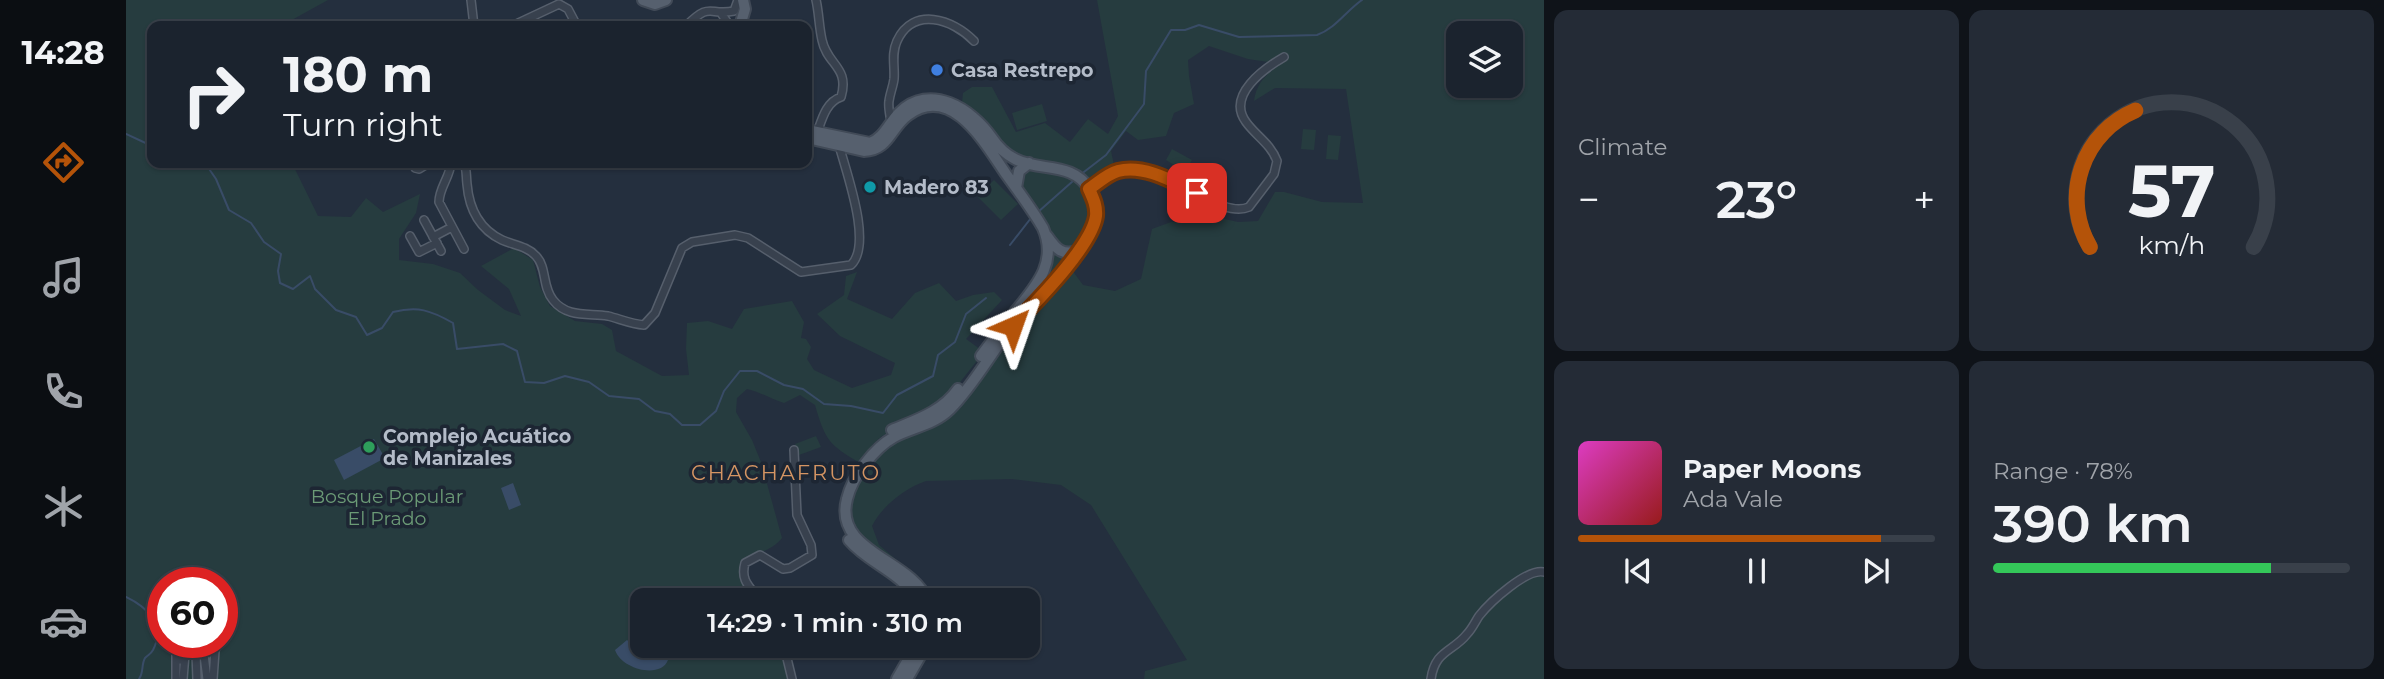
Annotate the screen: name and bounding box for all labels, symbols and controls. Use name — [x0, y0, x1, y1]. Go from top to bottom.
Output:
map controls — [1446, 21, 1523, 98]
button: layers — [1446, 21, 1523, 98]
text: 14:28 — [21, 33, 105, 72]
text: 180 m — [283, 45, 433, 104]
icon: right — [168, 49, 259, 140]
place label: Casa Restrepo — [951, 59, 1093, 82]
marker: Casa Restrepo — [929, 62, 945, 78]
text: Turn right — [283, 105, 443, 144]
text: Climate — [1578, 133, 1667, 161]
icon: directions — [39, 138, 88, 187]
text: 57 — [2128, 147, 2215, 235]
pin — [1167, 163, 1227, 223]
text: 23° — [1716, 168, 1797, 231]
icon: arrive — [1178, 174, 1216, 212]
place label: Madero 83 — [884, 176, 989, 199]
text: − — [1578, 176, 1600, 223]
text: + — [1913, 176, 1935, 223]
marker: Madero 83 — [862, 179, 878, 195]
text: km/h — [2138, 229, 2205, 259]
icon: music — [39, 253, 88, 302]
position arrow — [976, 289, 1050, 363]
icon: phone — [39, 367, 88, 416]
place label: Complejo Acuático de Manizales — [383, 425, 571, 470]
marker: Complejo Acuático de Manizales — [361, 439, 377, 455]
text: Paper Moons — [1683, 453, 1861, 485]
text: Range · 78% — [1993, 457, 2133, 485]
district label: CHACHAFRUTO — [691, 460, 881, 485]
icon: climate — [39, 482, 88, 531]
park label: Bosque Popular El Prado — [311, 485, 463, 530]
text: Ada Vale — [1683, 485, 1783, 513]
text: 390 km — [1993, 492, 2193, 555]
icon: previous — [1619, 552, 1657, 590]
icon: pause — [1738, 552, 1776, 590]
icon: next — [1857, 552, 1895, 590]
speed limit sign: 60 — [147, 567, 238, 658]
icon: car — [39, 597, 88, 646]
text: 14:29 · 1 min · 310 m — [707, 607, 963, 639]

